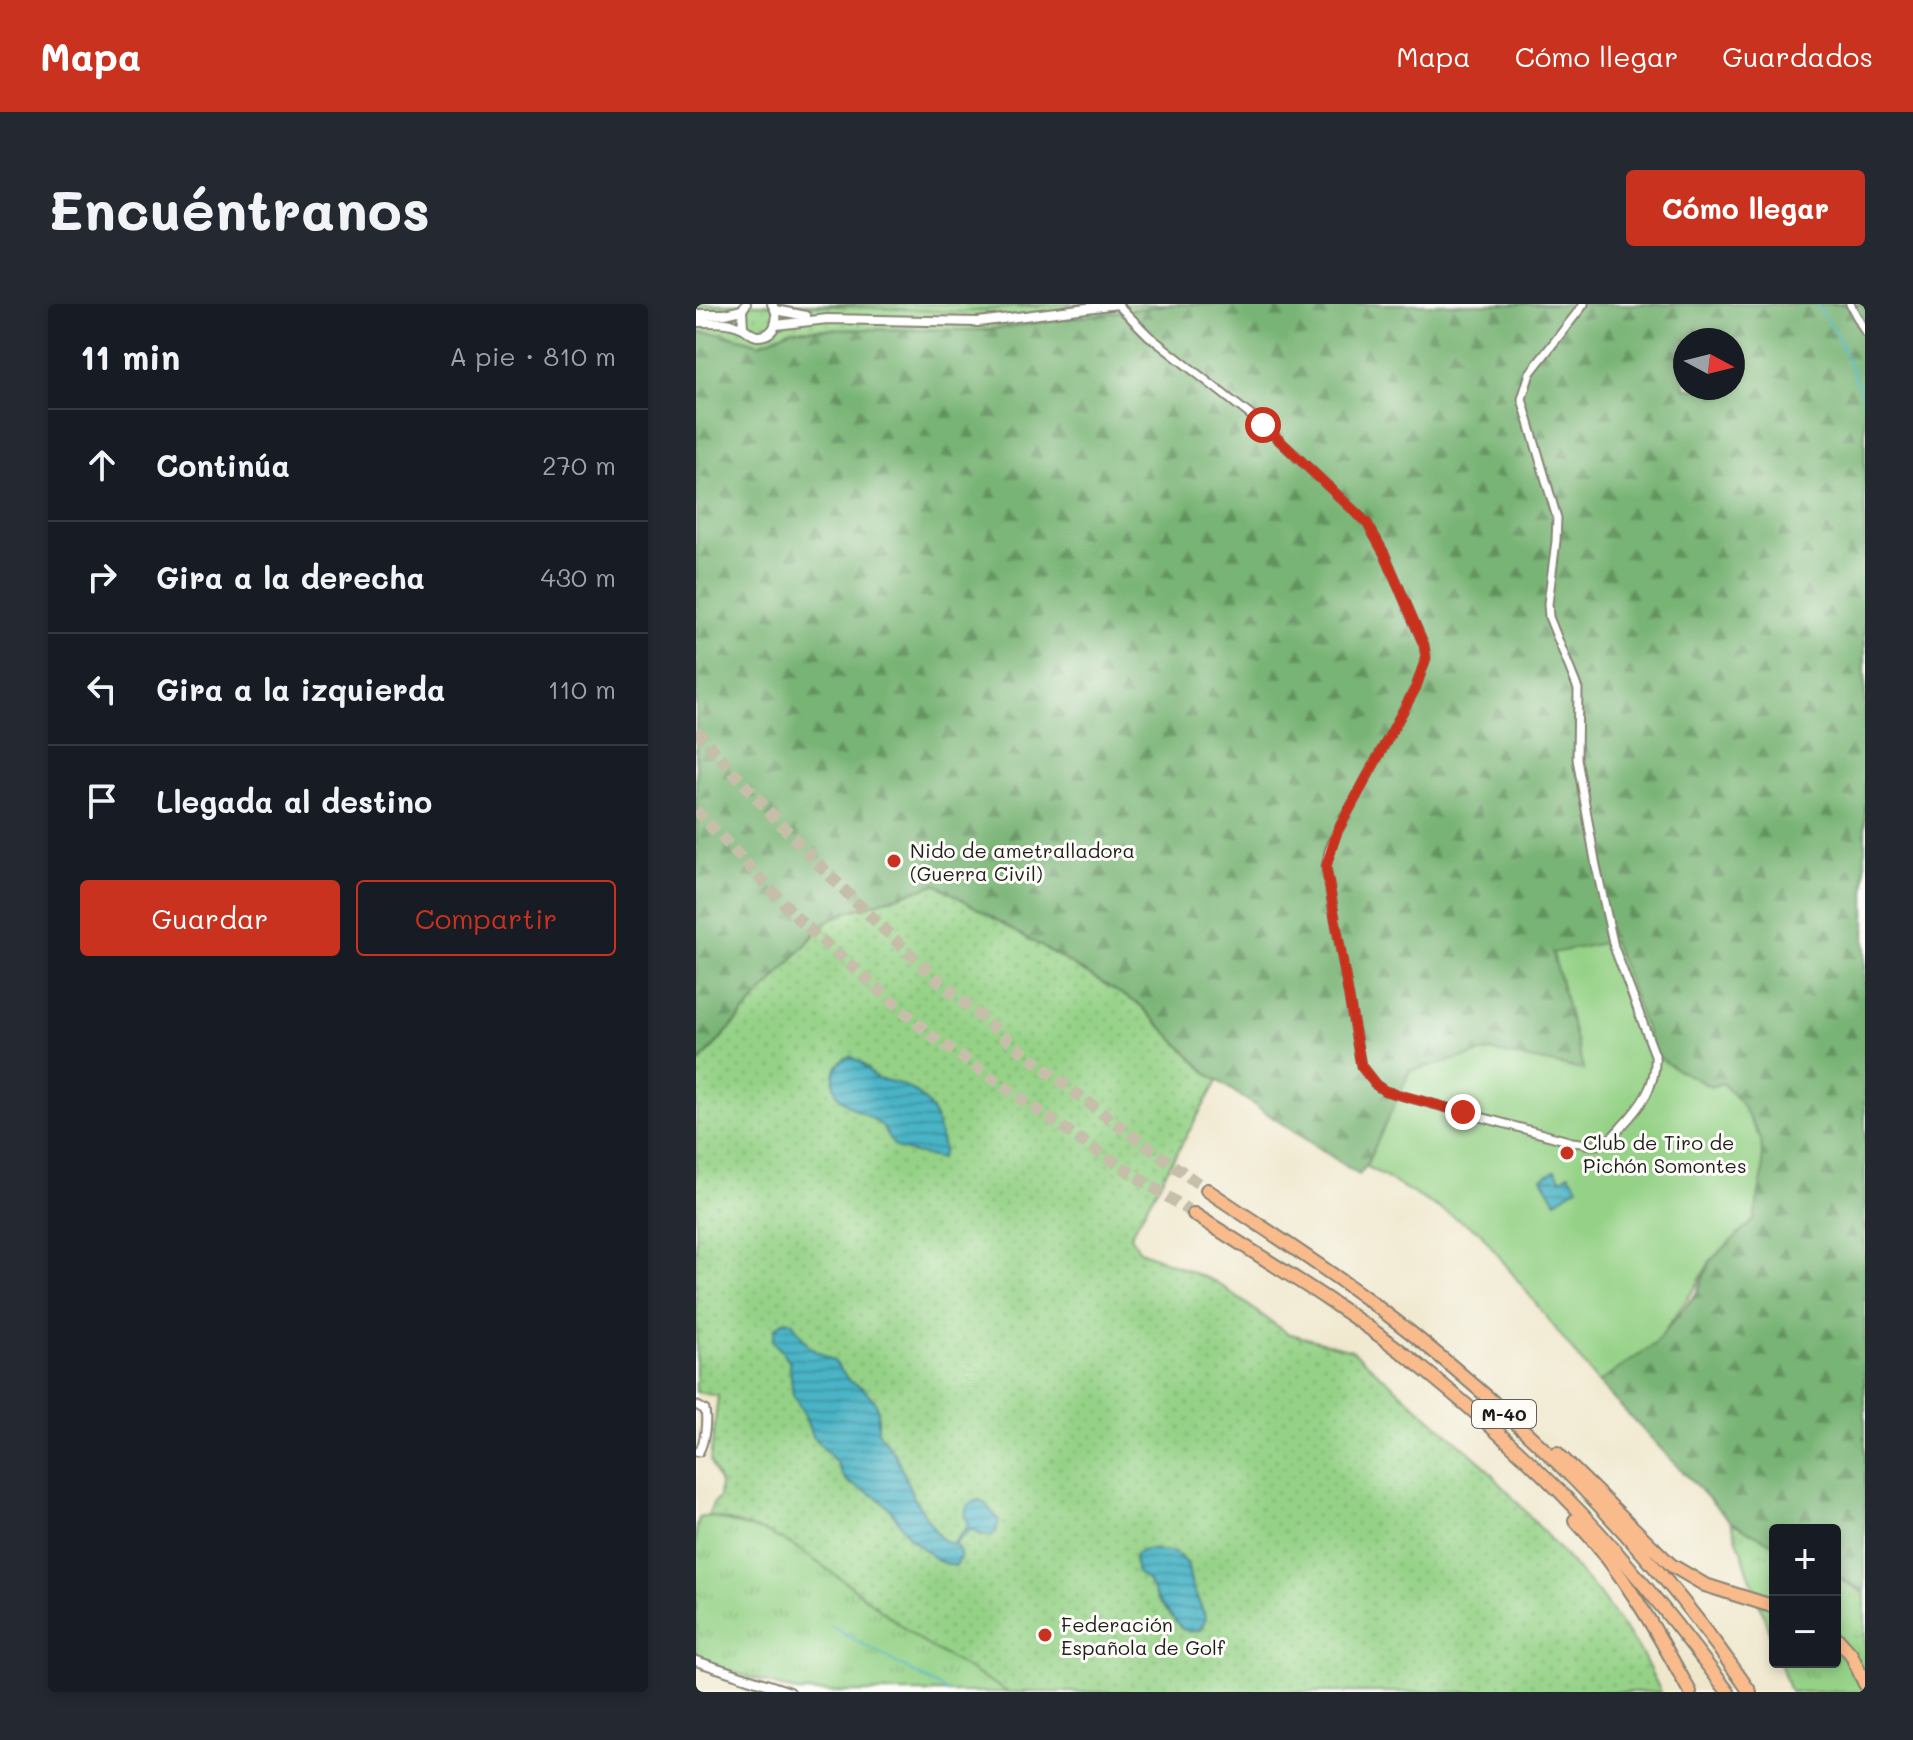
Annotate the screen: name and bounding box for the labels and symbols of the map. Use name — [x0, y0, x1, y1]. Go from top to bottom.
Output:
north arrow — [1673, 328, 1745, 400]
route start — [1245, 407, 1281, 443]
place label: Nido de ametralladora (Guerra Civil) — [910, 837, 1135, 886]
marker: Nido de ametralladora (Guerra Civil) — [885, 852, 903, 870]
route end — [1445, 1094, 1481, 1130]
place label: Club de Tiro de Pichón Somontes — [1583, 1129, 1747, 1178]
marker: Club de Tiro de Pichón Somontes — [1558, 1144, 1576, 1162]
road number: M-40 — [1472, 1400, 1536, 1428]
place label: Federación Española de Golf — [1061, 1611, 1226, 1660]
marker: Federación Española de Golf — [1036, 1626, 1054, 1644]

